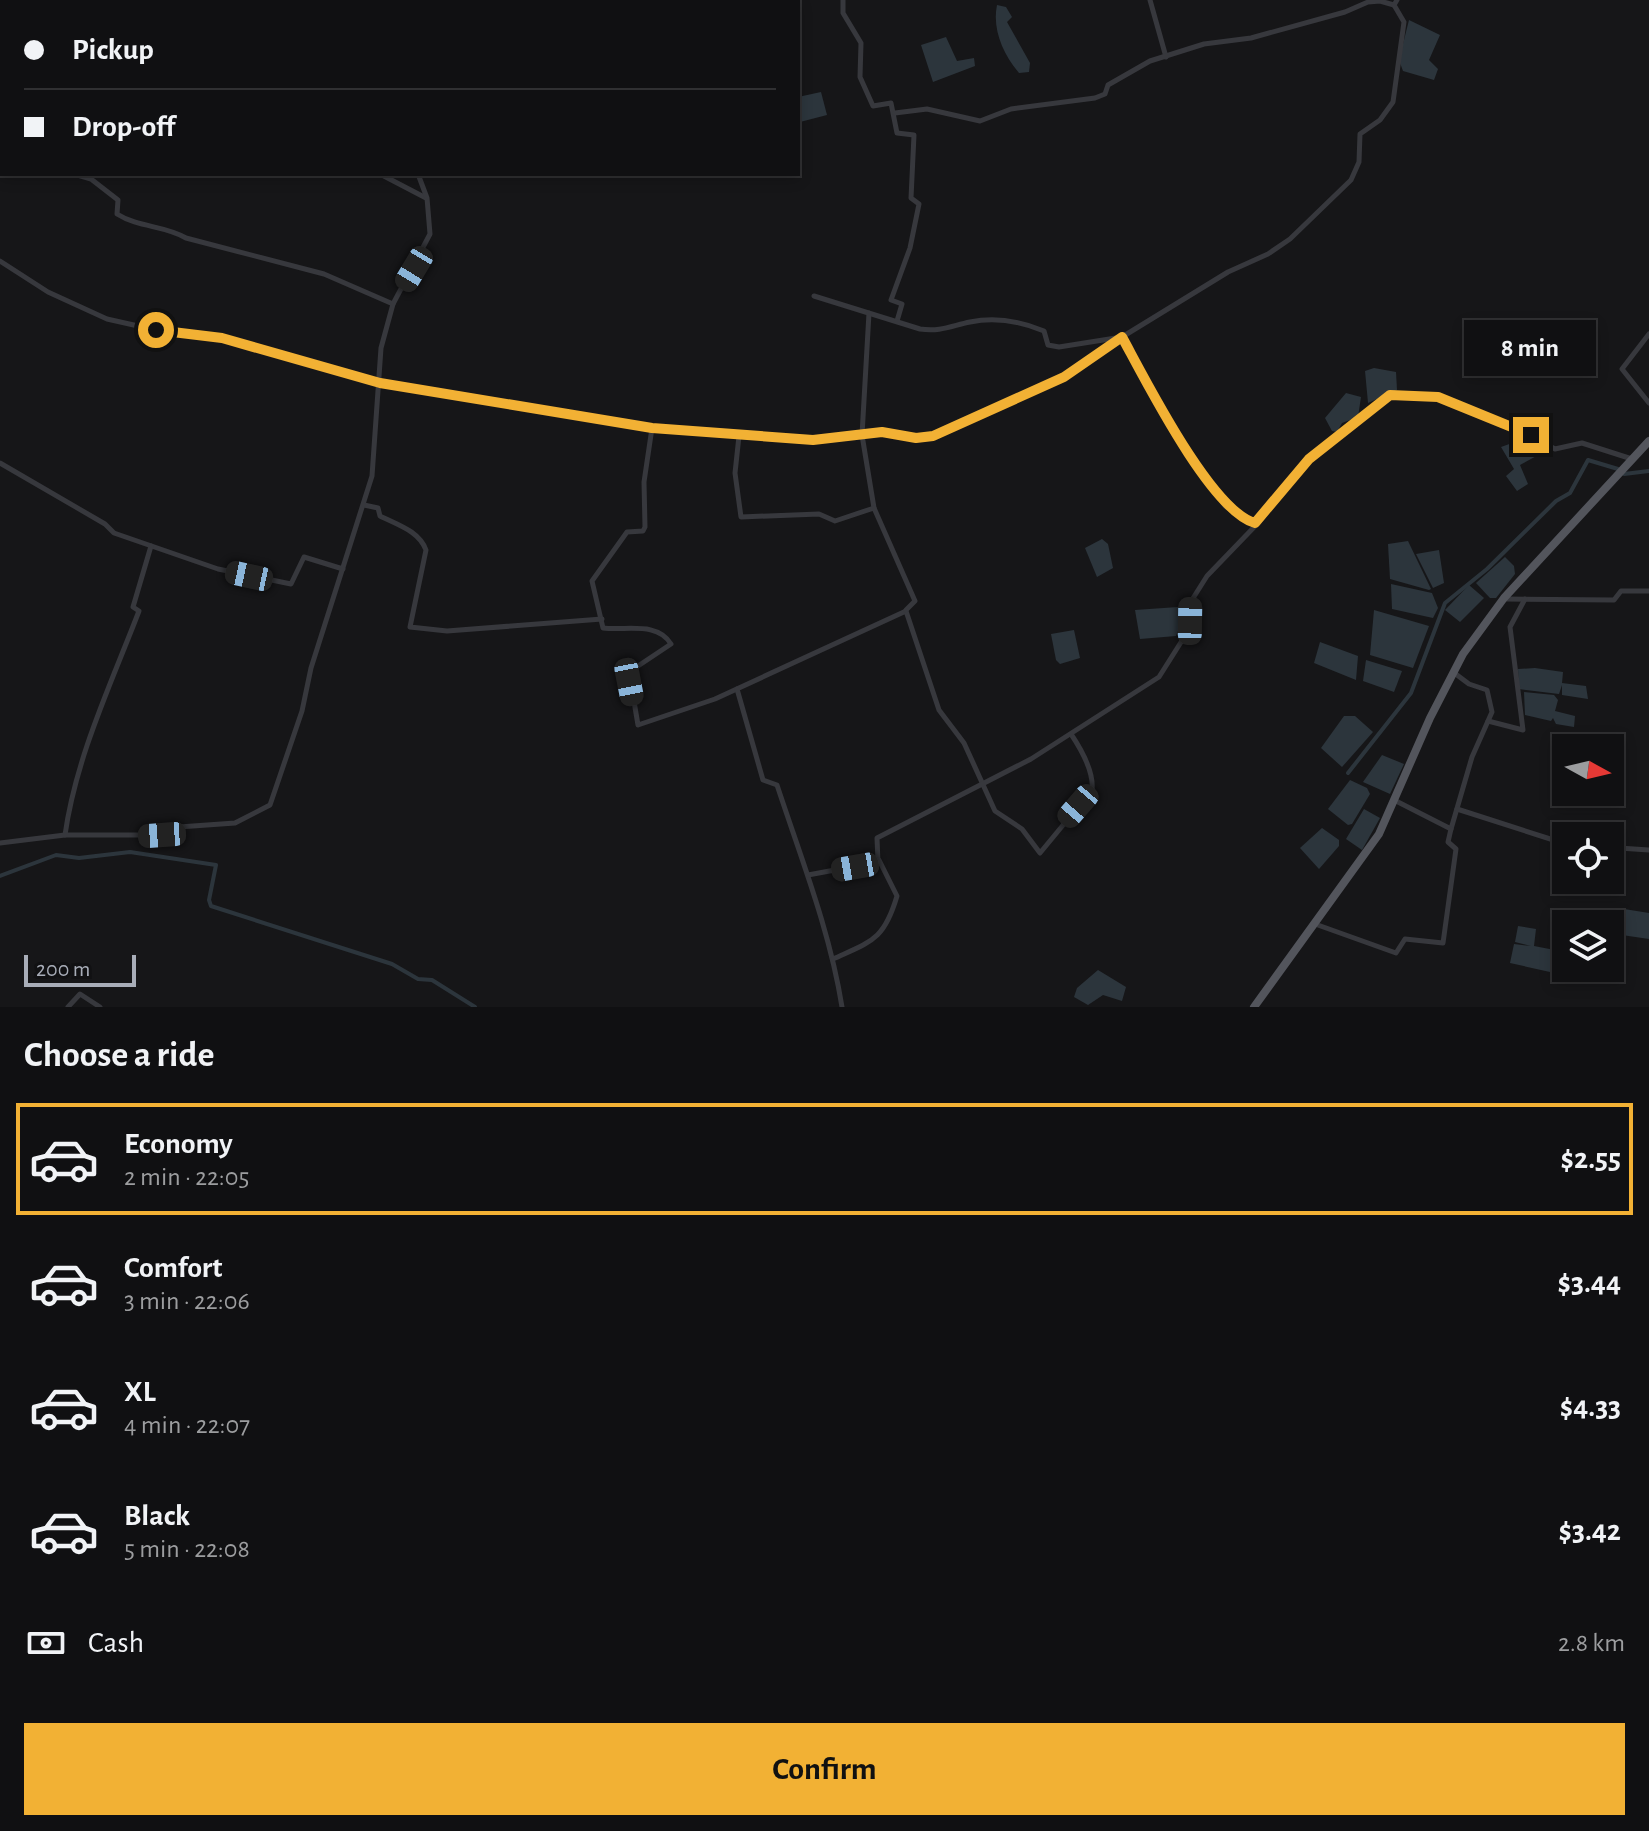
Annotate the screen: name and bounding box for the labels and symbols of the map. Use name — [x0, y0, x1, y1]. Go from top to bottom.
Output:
car — [391, 242, 437, 296]
route start — [138, 312, 174, 348]
callout: 8 min — [1465, 319, 1597, 375]
route end — [1513, 417, 1549, 453]
car — [223, 559, 275, 593]
car — [1178, 597, 1202, 645]
car — [613, 656, 645, 708]
north arrow — [1552, 734, 1624, 806]
car — [1053, 780, 1103, 832]
car — [137, 821, 187, 849]
car — [829, 851, 881, 883]
scale bar — [24, 951, 136, 987]

